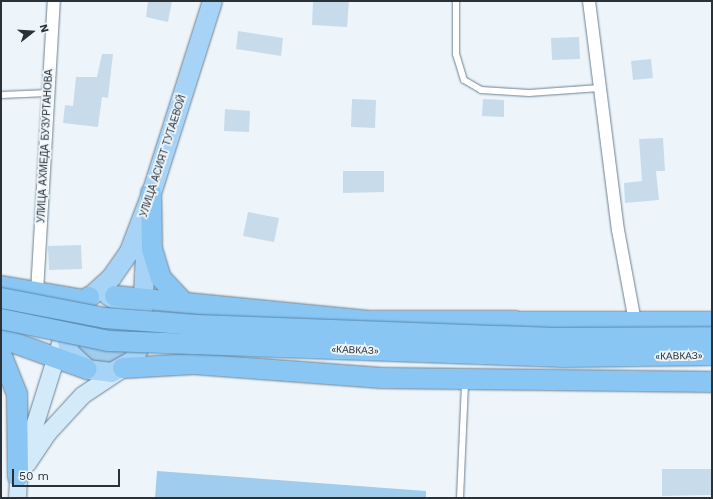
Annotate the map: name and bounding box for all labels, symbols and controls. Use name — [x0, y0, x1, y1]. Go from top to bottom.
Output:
north arrow — [12, 12, 52, 52]
text: N — [37, 23, 51, 34]
street label: УЛИЦА АХМЕДА БУЗУРТАНОВА — [35, 69, 55, 223]
street label: УЛИЦА АСИЯТ ТУТАЕВОЙ — [138, 93, 188, 219]
street label: «КАВКАЗ» — [331, 343, 379, 357]
street label: «КАВКАЗ» — [655, 350, 703, 362]
scale bar — [14, 461, 122, 487]
text: 50 m — [19, 469, 49, 483]

